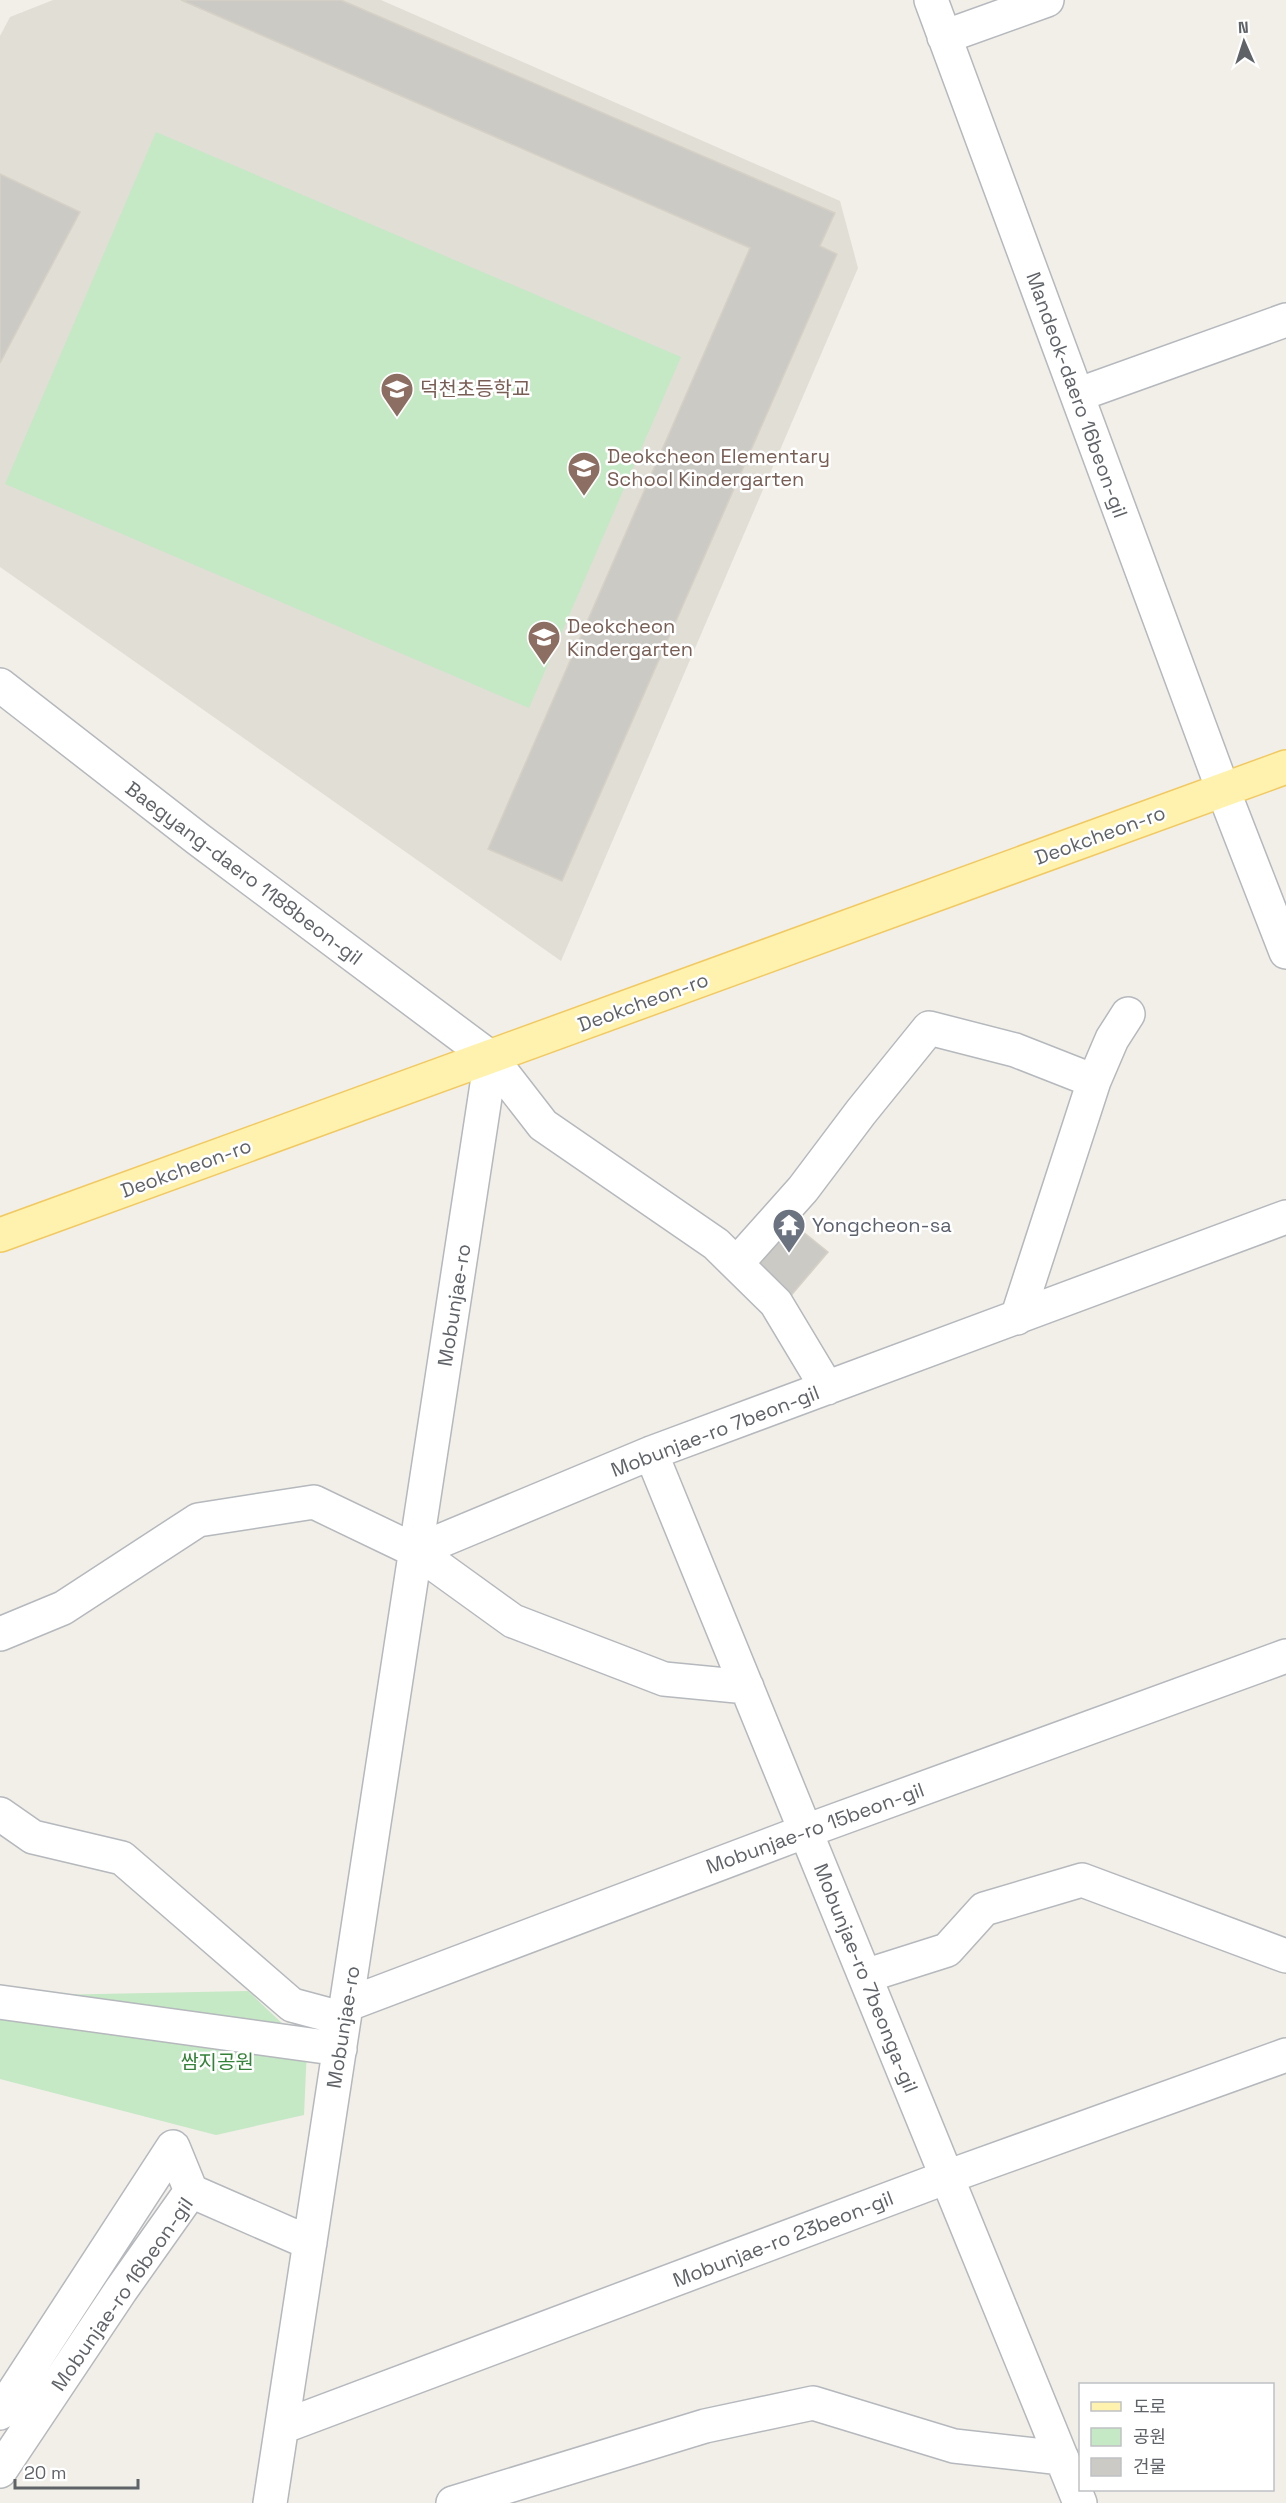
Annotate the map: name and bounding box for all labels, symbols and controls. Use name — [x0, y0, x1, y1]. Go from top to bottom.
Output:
north arrow — [1214, 12, 1274, 72]
text: N — [1237, 17, 1249, 38]
street label: Mandeok-daero 16beon-gil — [1020, 269, 1134, 521]
school or university icon: 덕천초등학교 — [379, 371, 415, 418]
place label: 덕천초등학교 — [420, 376, 530, 402]
place label: Deokcheon Elementary School Kindergarten — [607, 443, 830, 492]
school or university icon: Deokcheon Elementary School Kindergarten — [566, 450, 602, 497]
place label: Deokcheon Kindergarten — [567, 613, 693, 662]
school or university icon: Deokcheon Kindergarten — [526, 619, 562, 666]
street label: Baegyang-daero 1188beon-gil — [120, 775, 368, 971]
street label: Deokcheon-ro — [1031, 799, 1169, 871]
street label: Deokcheon-ro — [574, 966, 712, 1038]
street label: Deokcheon-ro — [117, 1132, 255, 1204]
temple icon: Yongcheon-sa — [771, 1207, 807, 1254]
place label: Yongcheon-sa — [812, 1212, 952, 1238]
street label: Mobunjae-ro — [431, 1242, 477, 1368]
street label: Mobunjae-ro 7beon-gil — [607, 1379, 823, 1483]
street label: Mobunjae-ro 15beon-gil — [702, 1776, 928, 1880]
street label: Mobunjae-ro 7beonga-gil — [808, 1859, 924, 2097]
street label: Mobunjae-ro — [320, 1964, 366, 2090]
park label: 쌈지공원 — [180, 2049, 254, 2075]
street label: Mobunjae-ro 23beon-gil — [669, 2185, 897, 2293]
street label: Mobunjae-ro 16beon-gil — [45, 2192, 199, 2396]
legend — [1079, 2383, 1274, 2491]
text: 도로 — [1133, 2395, 1166, 2418]
text: 공원 — [1133, 2425, 1166, 2448]
scale bar — [15, 2452, 138, 2490]
text: 건물 — [1133, 2455, 1166, 2478]
text: 20 m — [24, 2461, 67, 2484]

